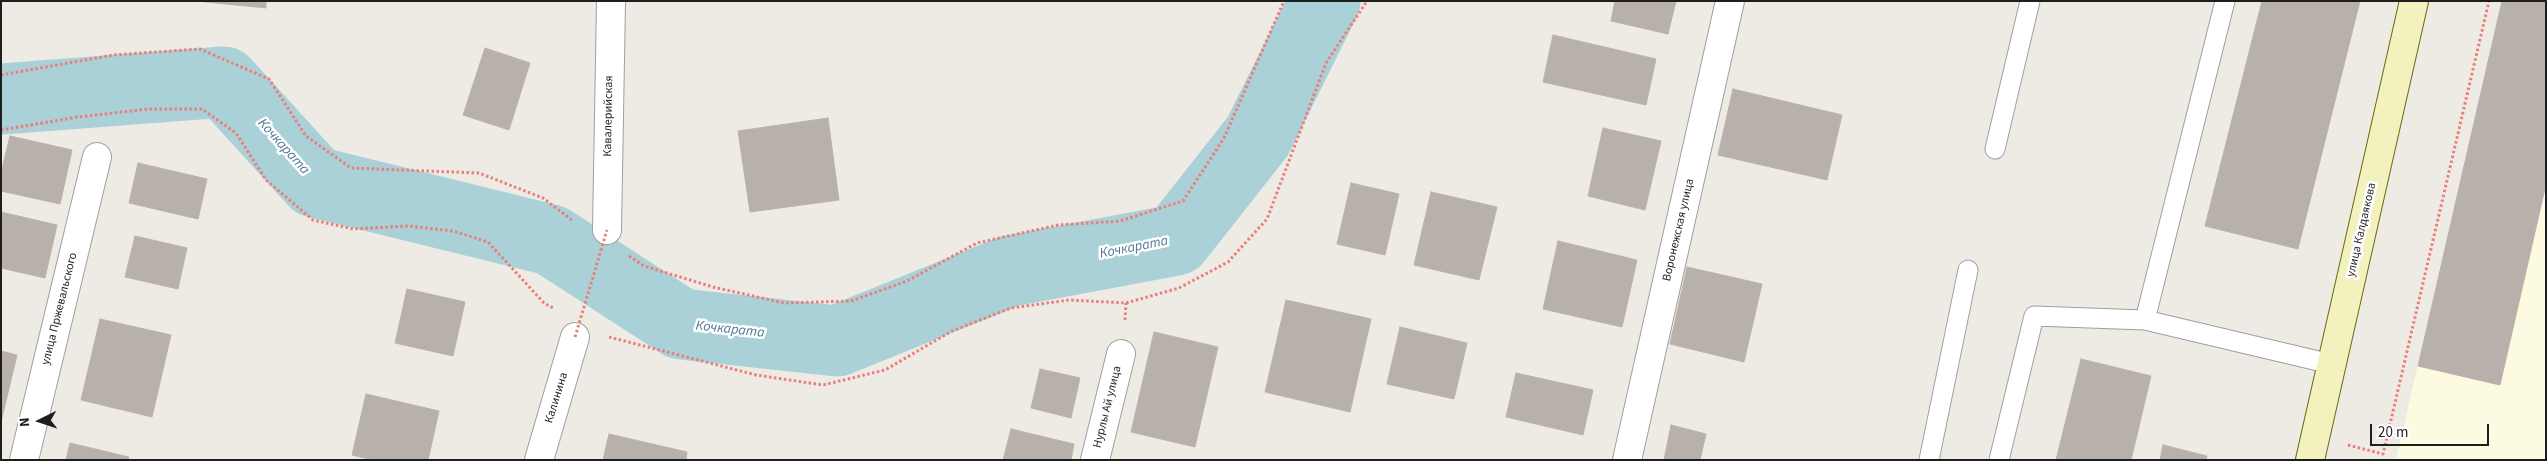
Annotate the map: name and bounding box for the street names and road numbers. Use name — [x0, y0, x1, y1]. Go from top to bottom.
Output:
street label: Кавалерийская — [601, 75, 617, 157]
street label: Воронежская улица — [1660, 177, 1698, 283]
street label: улица Калдаякова — [2344, 181, 2380, 279]
street label: улица Пржевальского — [39, 251, 81, 367]
street label: Нурлы Ай улица — [1091, 364, 1125, 450]
street label: Калинина — [542, 371, 572, 425]

